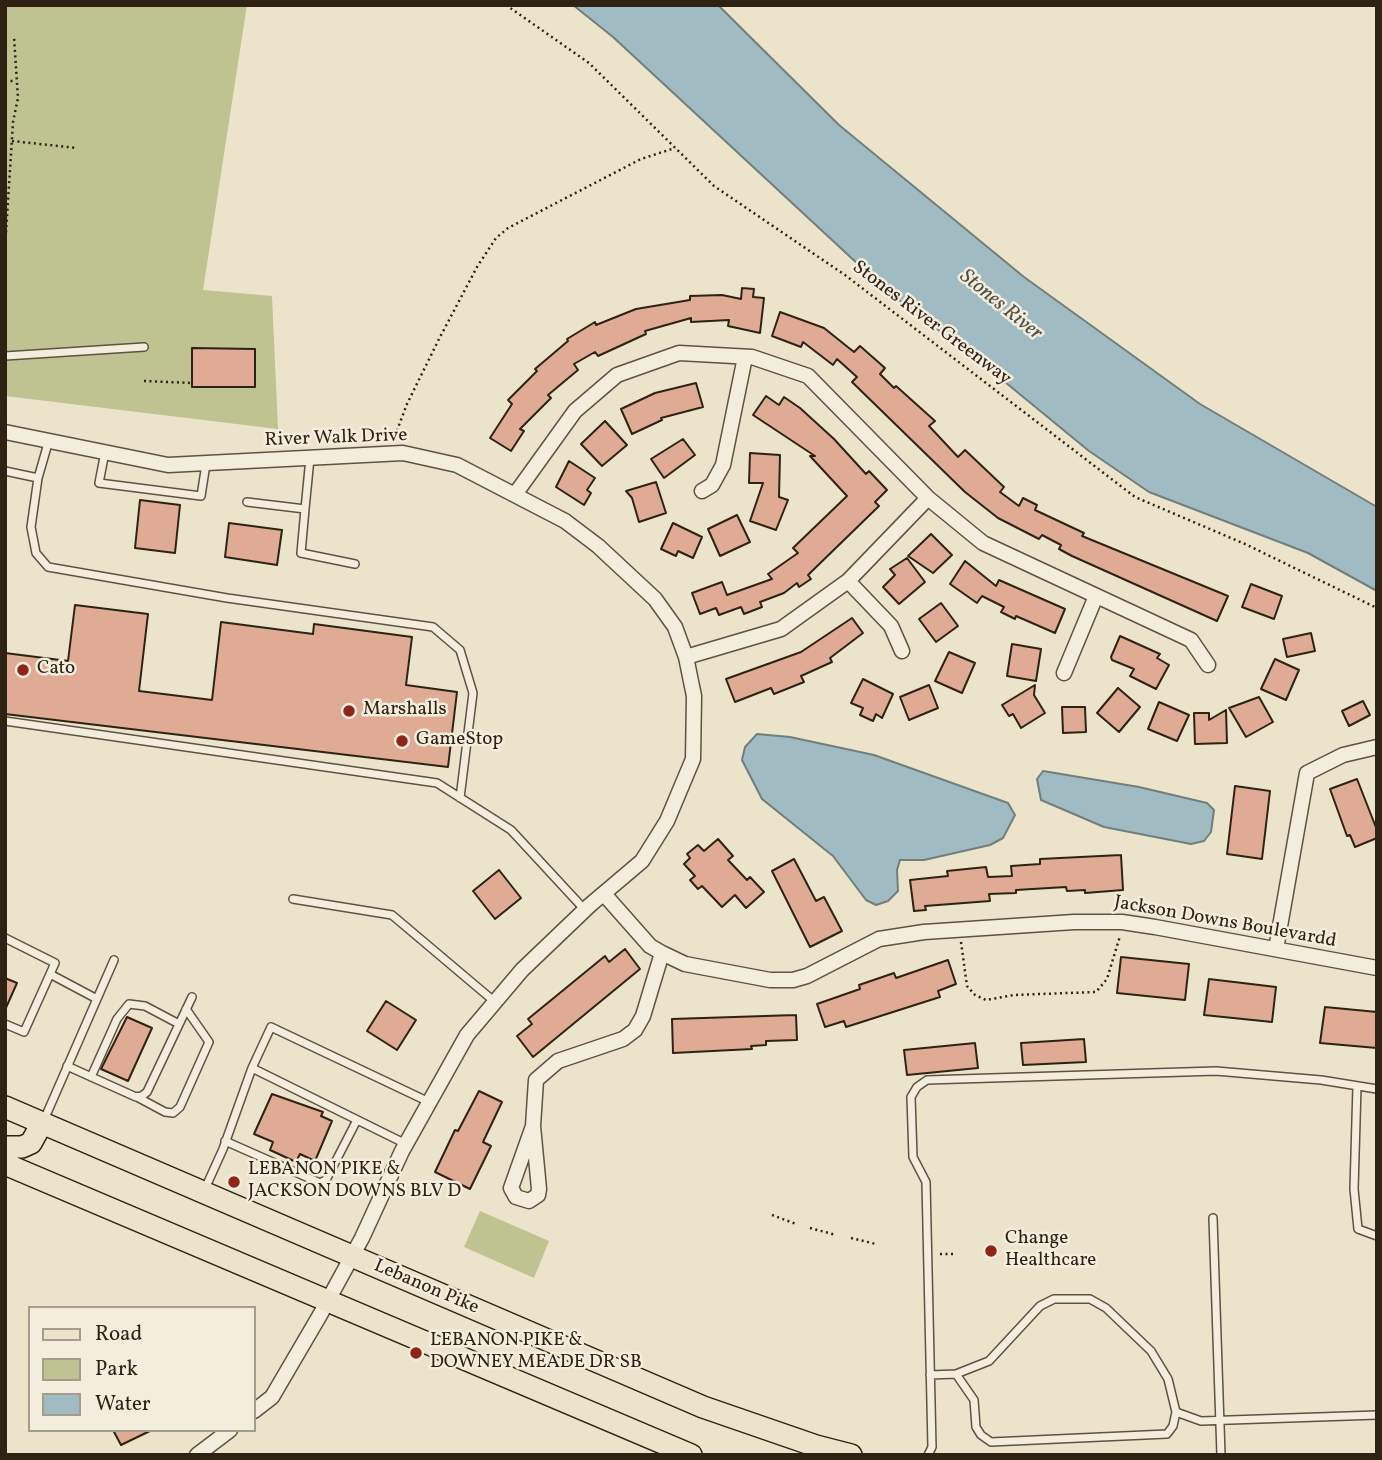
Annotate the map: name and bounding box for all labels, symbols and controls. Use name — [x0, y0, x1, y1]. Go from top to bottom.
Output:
street label: Stones River Greenway — [847, 257, 1015, 391]
water label: Stones River — [953, 265, 1047, 347]
street label: River Walk Drive — [264, 425, 408, 453]
place label: Cato — [37, 659, 75, 681]
marker: Cato — [15, 662, 31, 678]
place label: Marshalls — [363, 700, 447, 722]
marker: Marshalls — [341, 703, 357, 719]
place label: GameStop — [416, 730, 503, 752]
marker: GameStop — [394, 733, 410, 749]
street label: Jackson Downs Boulevardd — [1112, 892, 1338, 954]
place label: LEBANON PIKE & JACKSON DOWNS BLV D — [248, 1160, 461, 1204]
marker: LEBANON PIKE & JACKSON DOWNS BLV D — [226, 1174, 242, 1190]
place label: Change Healthcare — [1005, 1229, 1096, 1273]
marker: Change Healthcare — [983, 1243, 999, 1259]
street label: Lebanon Pike — [370, 1256, 482, 1320]
legend — [28, 1306, 256, 1432]
text: Road — [95, 1320, 142, 1349]
place label: LEBANON PIKE & DOWNEY MEADE DR SB — [430, 1331, 642, 1375]
marker: LEBANON PIKE & DOWNEY MEADE DR SB — [408, 1345, 424, 1361]
text: Park — [95, 1355, 138, 1384]
text: Water — [95, 1390, 151, 1419]

